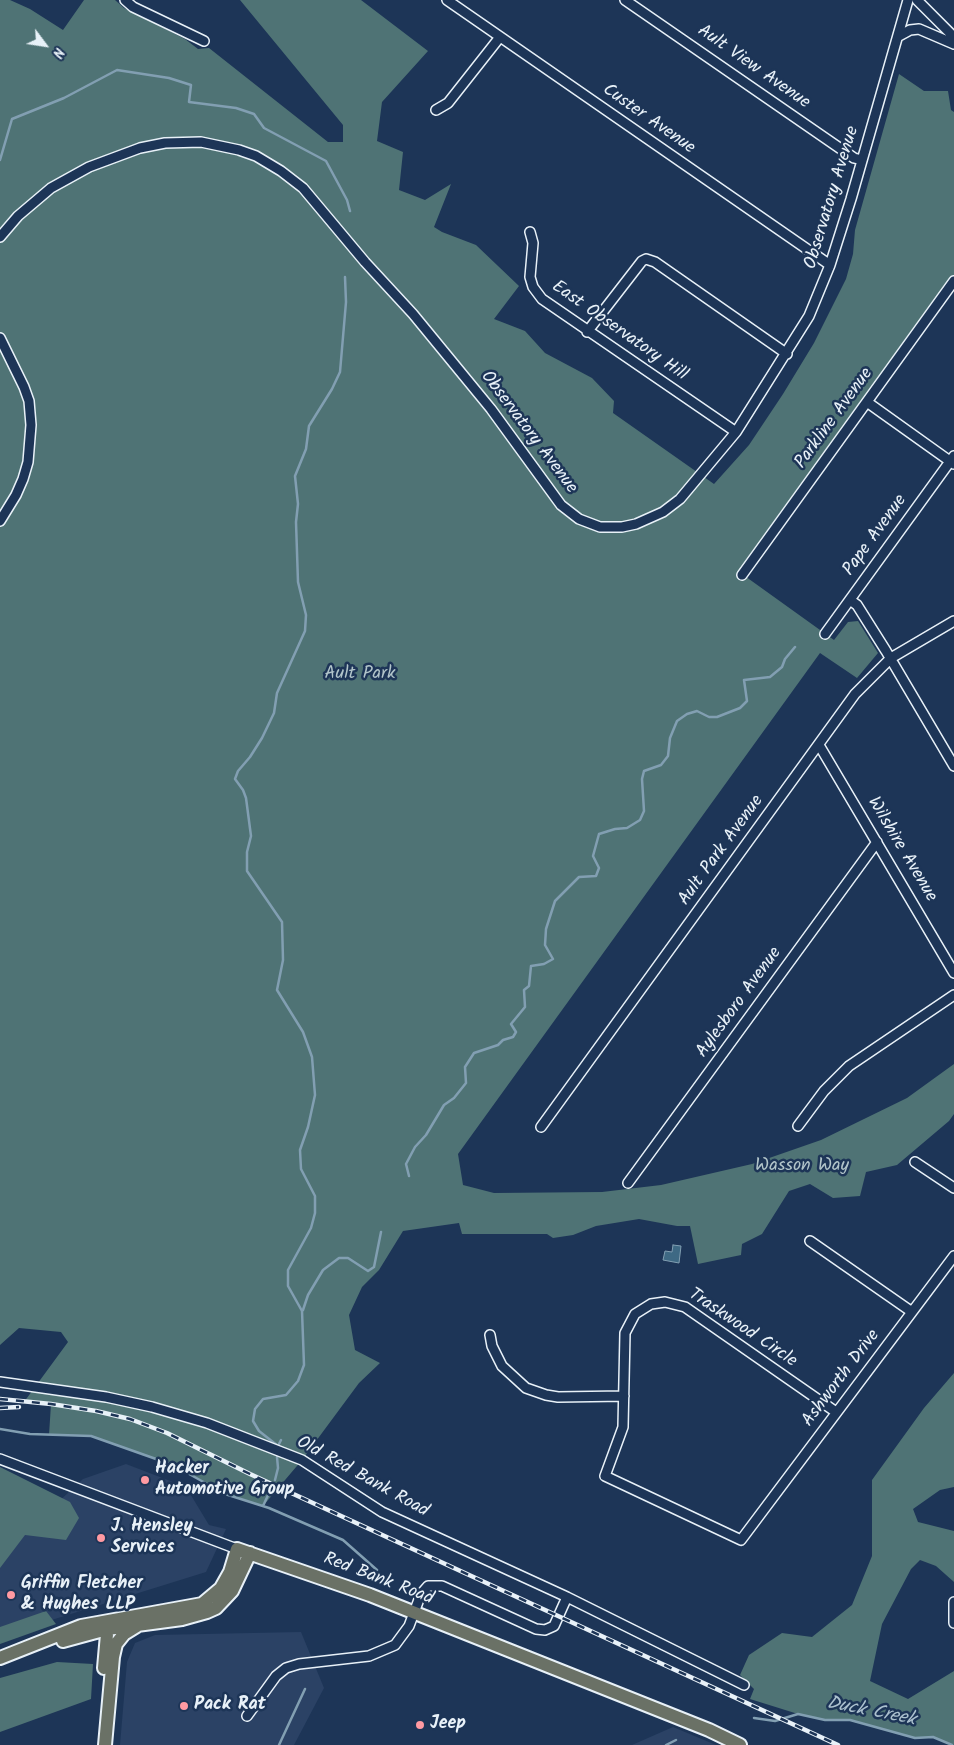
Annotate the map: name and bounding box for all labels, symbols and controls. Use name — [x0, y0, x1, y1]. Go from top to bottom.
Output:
north arrow — [20, 20, 70, 70]
street label: Ault View Avenue — [693, 21, 813, 115]
text: N — [46, 43, 70, 62]
street label: Custer Avenue — [597, 80, 699, 160]
street label: Observatory Avenue — [801, 124, 865, 272]
street label: East Observatory Hill — [547, 277, 691, 387]
street label: Parkline Avenue — [791, 364, 879, 474]
street label: Observatory Avenue — [475, 367, 581, 499]
street label: Pape Avenue — [839, 491, 913, 581]
park label: Ault Park — [325, 664, 395, 686]
street label: Ault Park Avenue — [675, 792, 769, 910]
street label: Wilshire Avenue — [861, 794, 941, 906]
street label: Aylesboro Avenue — [693, 943, 787, 1063]
park label: Wasson Way — [755, 1156, 849, 1178]
street label: Traskwood Circle — [684, 1285, 800, 1373]
street label: Ashworth Drive — [799, 1326, 885, 1432]
street label: Old Red Bank Road — [292, 1433, 432, 1523]
place label: Hacker Automotive Group — [155, 1459, 294, 1502]
marker: Hacker Automotive Group — [139, 1474, 151, 1486]
place label: J. Hensley Services — [111, 1517, 193, 1560]
marker: J. Hensley Services — [95, 1532, 107, 1544]
street label: Red Bank Road — [320, 1549, 436, 1611]
place label: Griffin Fletcher & Hughes LLP — [21, 1574, 143, 1616]
marker: Griffin Fletcher & Hughes LLP — [5, 1589, 17, 1601]
water label: Duck Creek — [825, 1693, 917, 1733]
place label: Pack Rat — [194, 1695, 266, 1717]
marker: Pack Rat — [178, 1700, 190, 1712]
place label: Jeep — [430, 1714, 466, 1736]
marker: Jeep — [414, 1719, 426, 1731]

